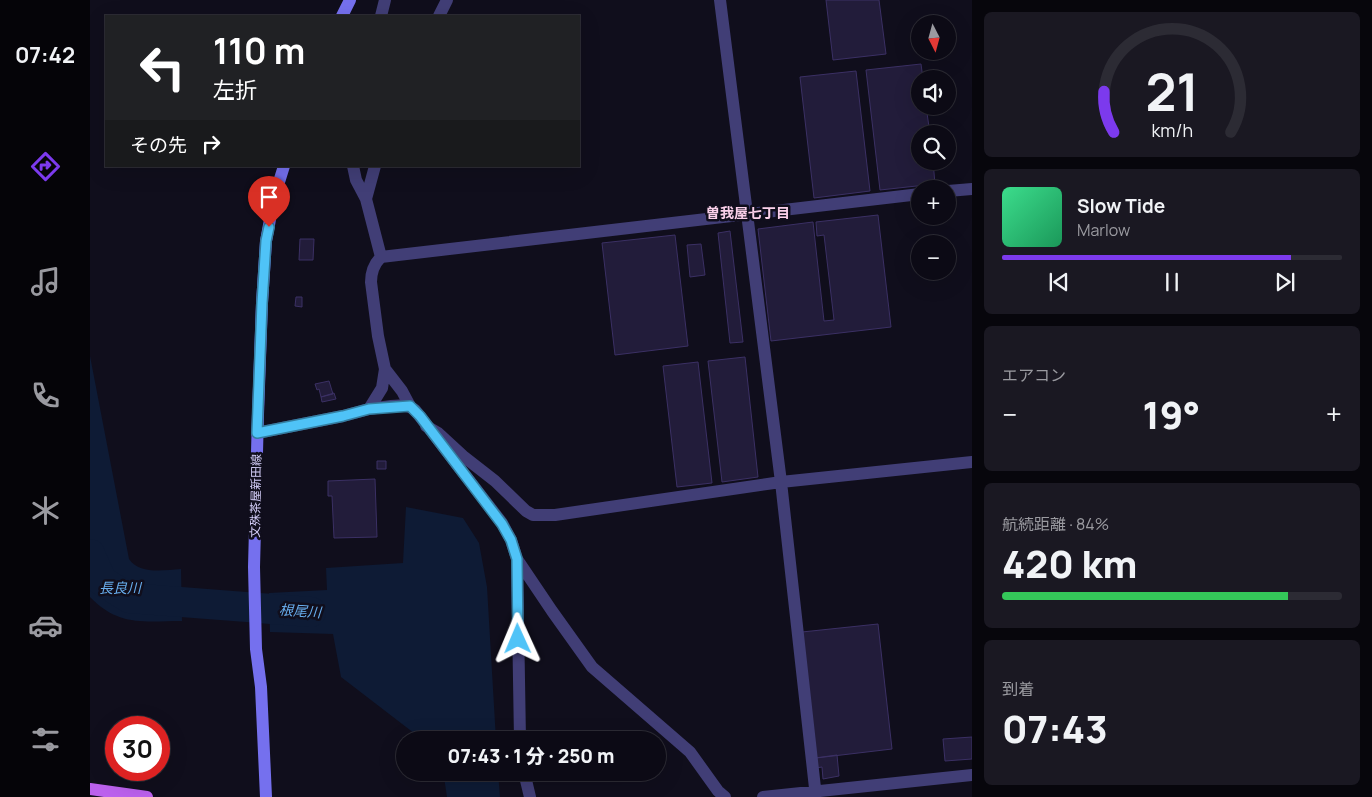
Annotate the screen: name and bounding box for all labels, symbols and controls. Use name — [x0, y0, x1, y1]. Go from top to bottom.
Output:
north arrow — [911, 15, 956, 60]
map controls — [911, 15, 956, 280]
text: 110 m — [213, 27, 305, 75]
icon: left — [130, 35, 195, 100]
text: 07:42 — [15, 40, 75, 70]
text: 21 — [1145, 56, 1199, 127]
button: sound — [911, 70, 956, 115]
text: 左折 — [213, 75, 257, 105]
text: km/h — [1151, 118, 1193, 142]
button: search — [911, 125, 956, 170]
icon: right — [197, 130, 225, 158]
text: その先 — [130, 132, 187, 158]
icon: directions — [28, 149, 63, 184]
pin — [248, 176, 290, 227]
button: + — [911, 180, 956, 225]
icon: arrive — [255, 183, 283, 211]
text: Slow Tide — [1077, 193, 1165, 219]
district label: 曽我屋七丁目 — [706, 203, 790, 222]
text: Marlow — [1077, 219, 1130, 241]
button: − — [911, 235, 956, 280]
icon: music — [28, 264, 63, 299]
icon: previous — [1045, 268, 1073, 296]
icon: pause — [1158, 268, 1186, 296]
icon: next — [1271, 268, 1299, 296]
text: エアコン — [1002, 364, 1066, 386]
icon: phone — [28, 378, 63, 413]
text: 19° — [1142, 388, 1200, 440]
text: − — [1002, 395, 1017, 433]
text: + — [1326, 395, 1342, 433]
street label: 文殊茶屋新田線 — [246, 454, 265, 538]
icon: climate — [28, 493, 63, 528]
text: 航続距離 · 84% — [1002, 513, 1109, 535]
text: 420 km — [1002, 537, 1137, 589]
water label: 長良川 — [99, 578, 143, 597]
water label: 根尾川 — [278, 600, 324, 622]
icon: car — [28, 608, 63, 643]
position arrow — [491, 612, 543, 664]
text: 到着 — [1002, 678, 1034, 700]
text: 07:43 — [1002, 702, 1108, 754]
speed limit sign: 30 — [105, 716, 170, 781]
icon: filters — [28, 722, 63, 757]
text: 07:43 · 1 分 · 250 m — [448, 743, 614, 769]

